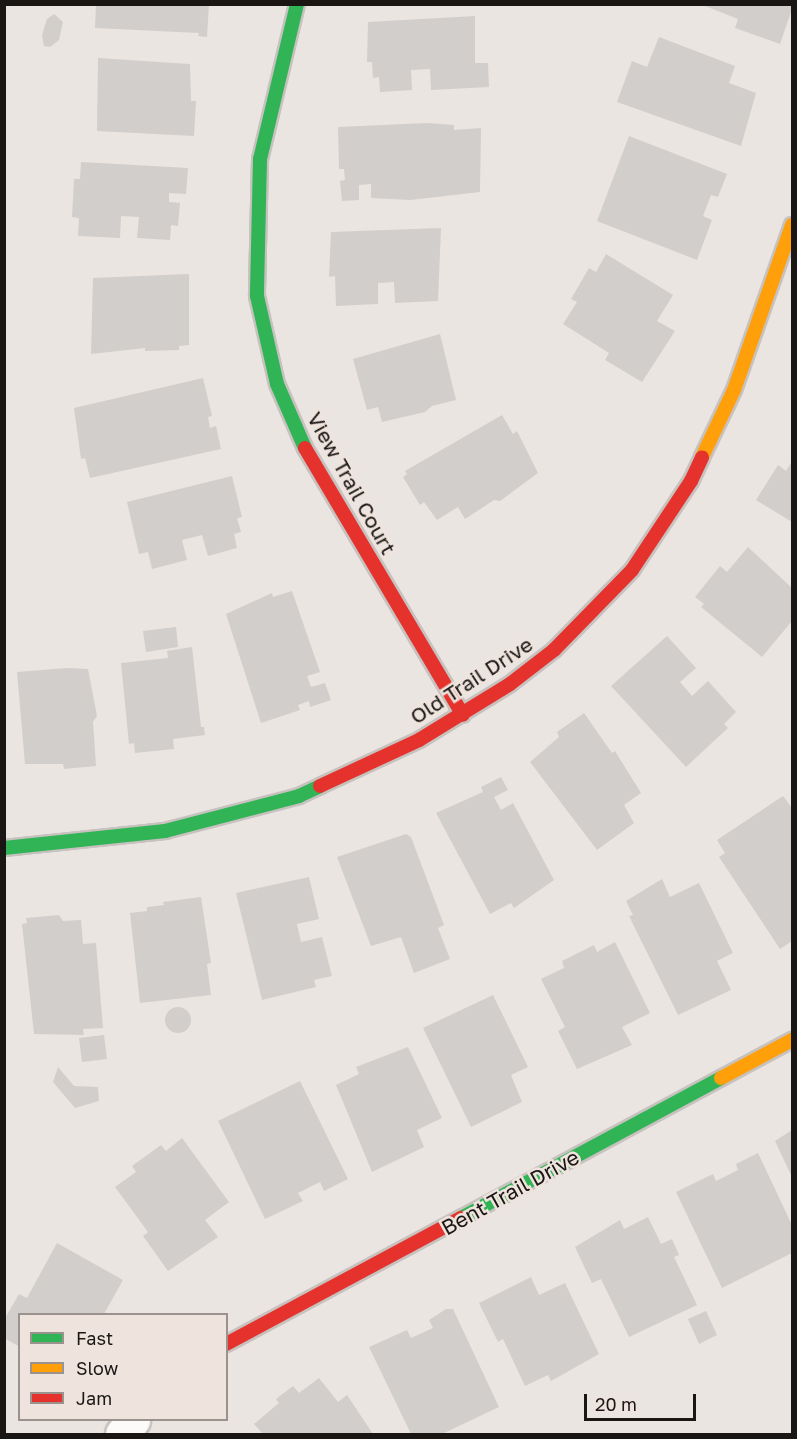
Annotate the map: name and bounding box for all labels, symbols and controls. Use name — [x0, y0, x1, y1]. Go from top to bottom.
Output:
street label: View Trail Court — [302, 407, 402, 559]
street label: Old Trail Drive — [405, 631, 537, 729]
street label: Bent Trail Drive — [437, 1144, 583, 1240]
legend — [18, 1313, 228, 1421]
text: Fast — [76, 1327, 113, 1349]
text: Slow — [76, 1357, 118, 1379]
scale bar — [587, 1382, 700, 1420]
text: Jam — [76, 1387, 112, 1409]
text: 20 m — [595, 1393, 637, 1415]

